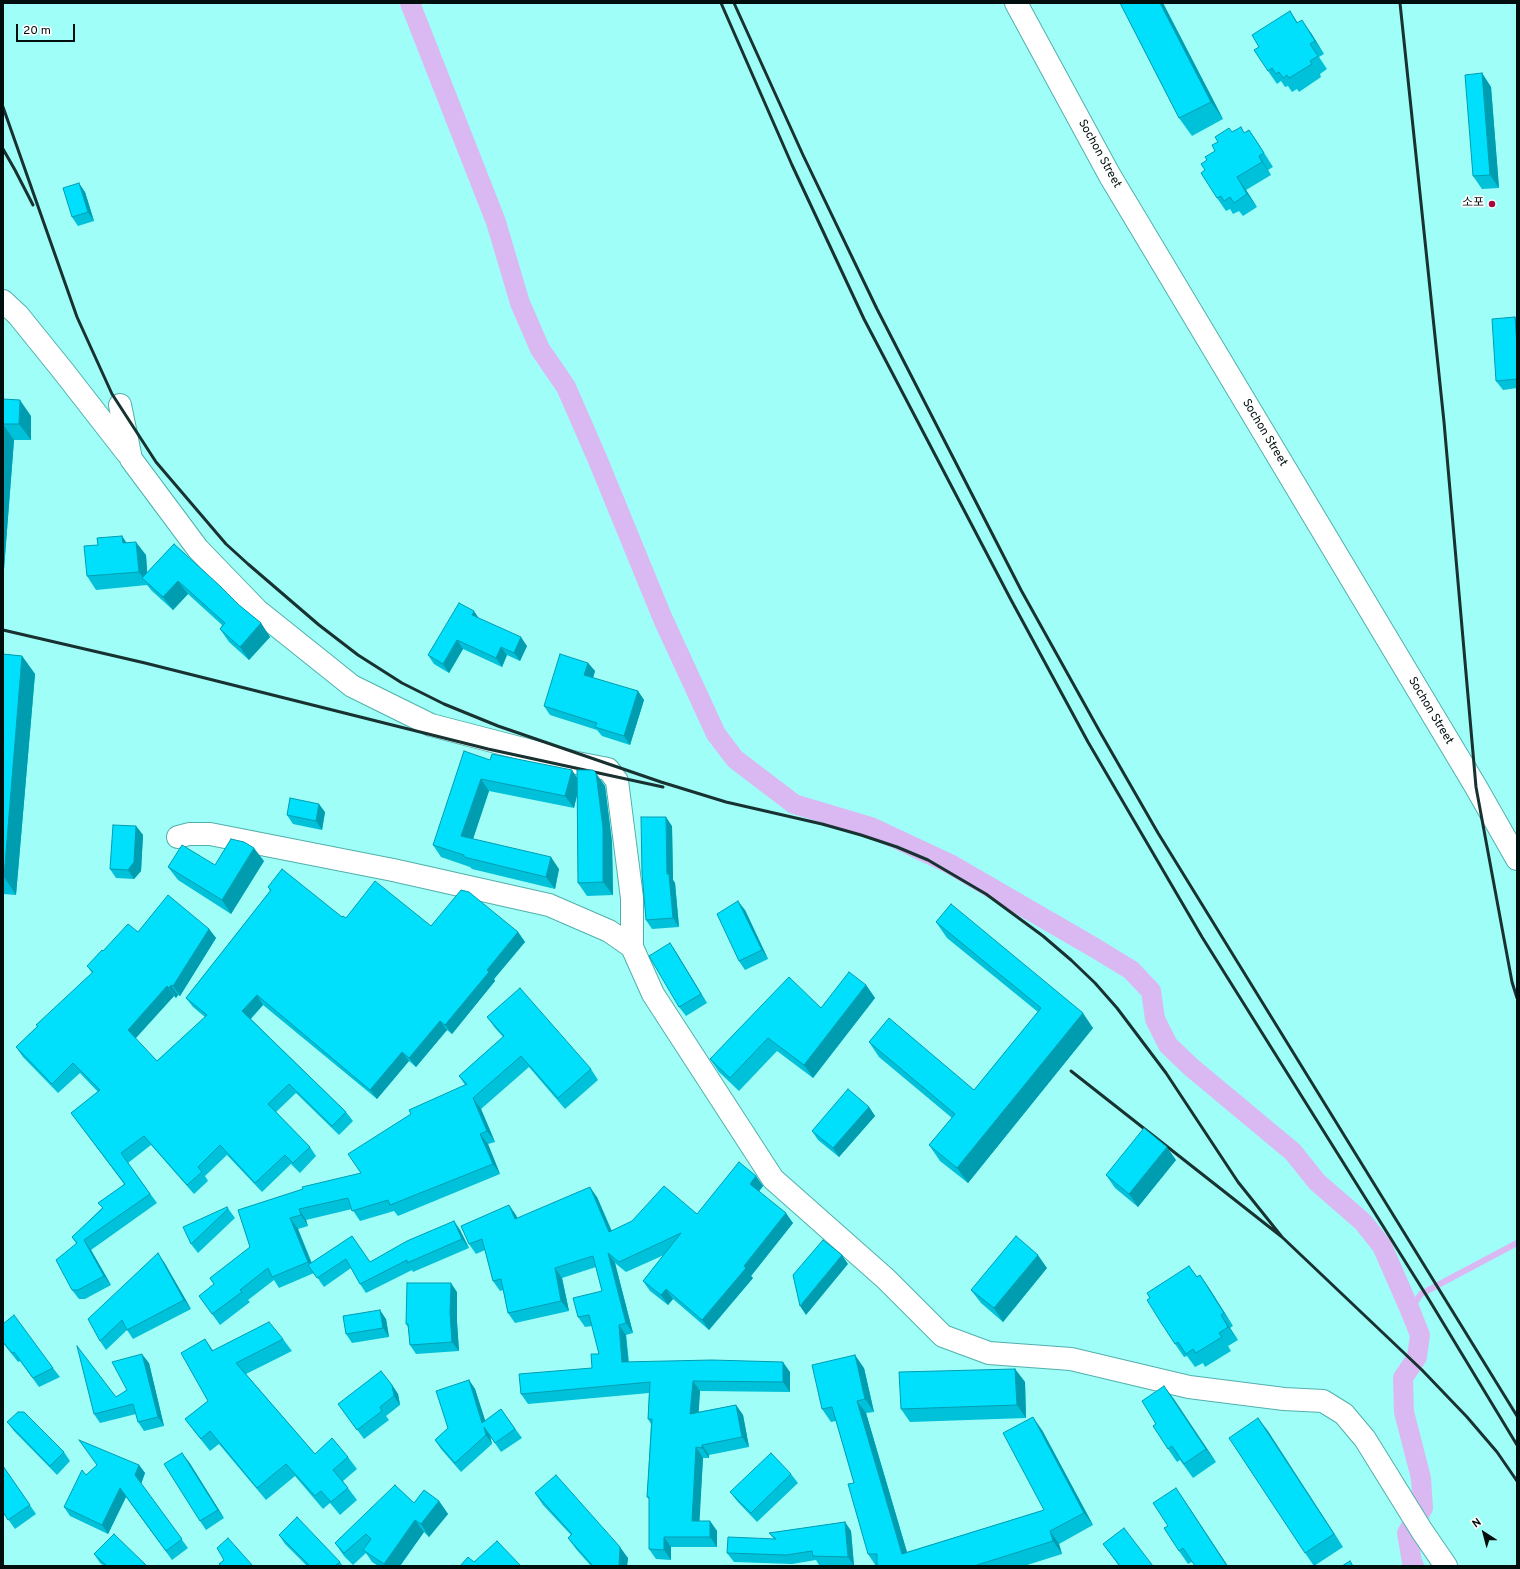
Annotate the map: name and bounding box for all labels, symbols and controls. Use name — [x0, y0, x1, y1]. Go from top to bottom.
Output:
scale bar — [18, 16, 77, 42]
text: 20 m — [23, 23, 51, 39]
street label: Sochon Street — [1074, 117, 1124, 191]
place label: 소포 — [1462, 197, 1484, 211]
marker: 소포 — [1487, 199, 1497, 209]
street label: Sochon Street — [1238, 397, 1290, 469]
street label: Sochon Street — [1404, 675, 1456, 747]
north arrow — [1464, 1513, 1504, 1553]
text: N — [1470, 1515, 1484, 1531]

